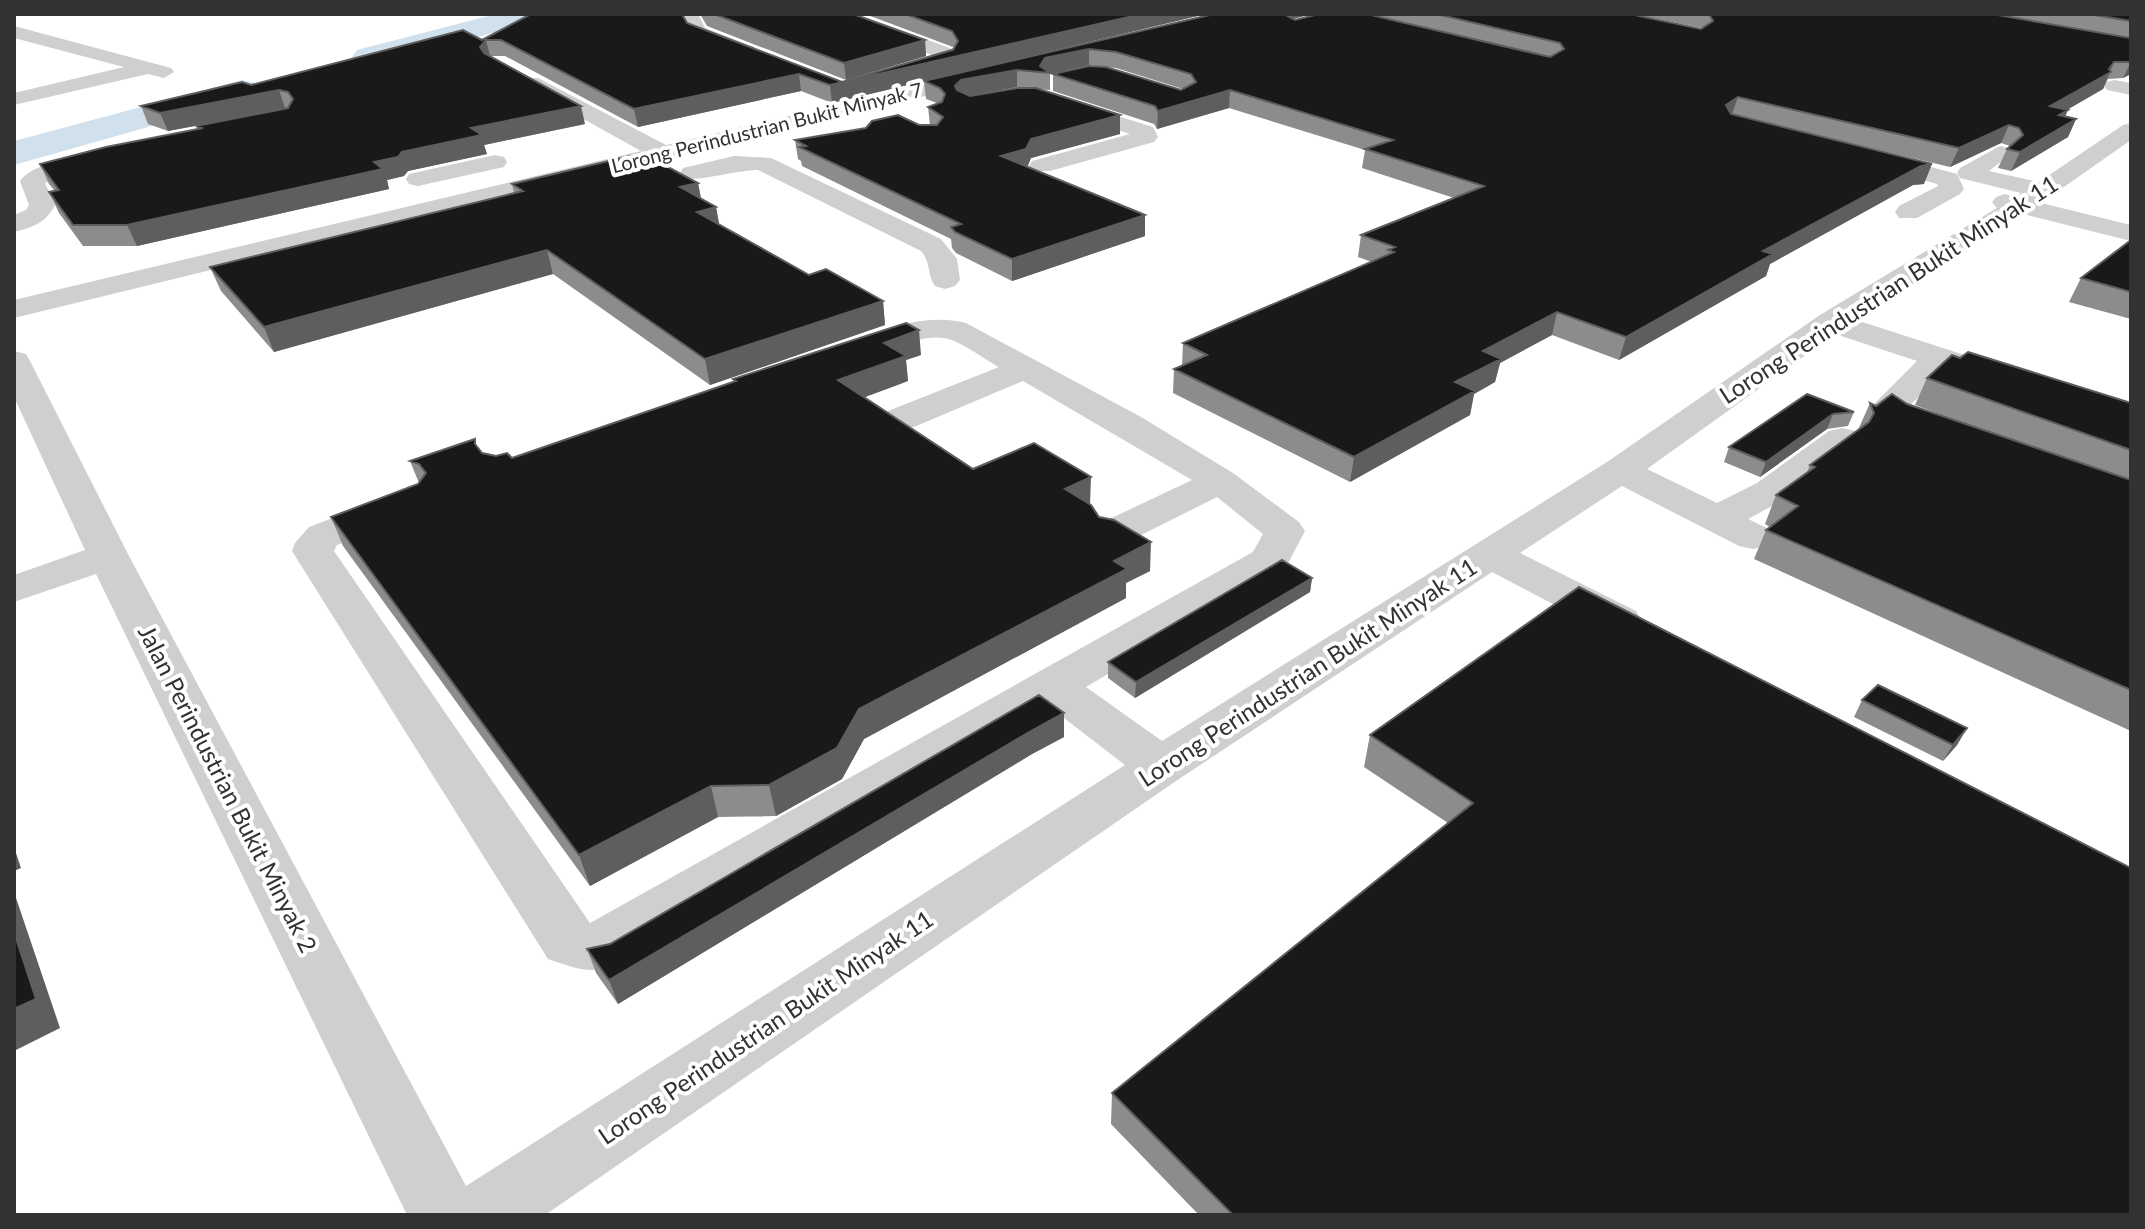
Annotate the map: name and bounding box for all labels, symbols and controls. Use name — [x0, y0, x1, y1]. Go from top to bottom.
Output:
street label: Lorong Perindustrian Bukit Minyak 7 — [609, 77, 925, 177]
street label: Lorong Perindustrian Bukit Minyak 11 — [1714, 168, 2063, 409]
street label: Lorong Perindustrian Bukit Minyak 11 — [1133, 551, 1482, 792]
street label: Jalan Perindustrian Bukit Minyak 2 — [133, 620, 324, 957]
street label: Lorong Perindustrian Bukit Minyak 11 — [592, 904, 938, 1150]

